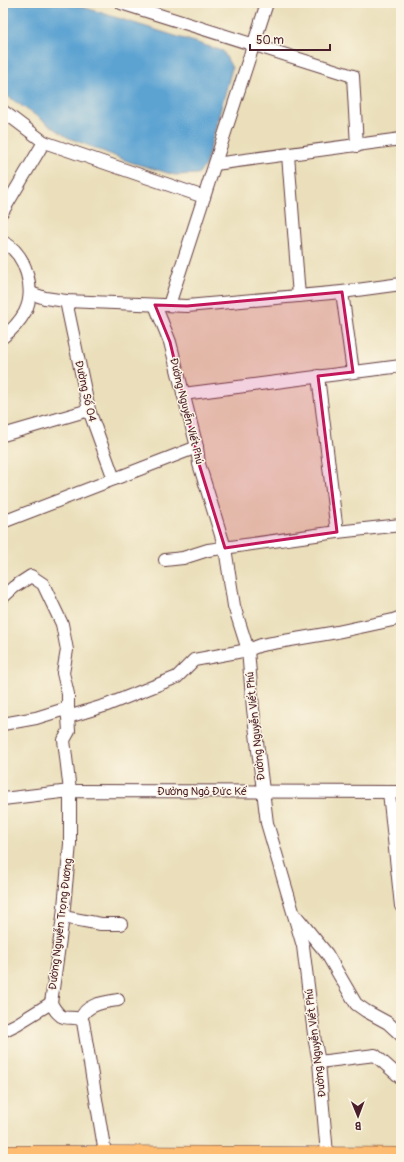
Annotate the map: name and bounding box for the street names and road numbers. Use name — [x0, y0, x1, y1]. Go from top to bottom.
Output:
street label: Đường Nguyễn Viết Phú — [167, 356, 207, 466]
street label: Đường Số 04 — [72, 359, 99, 423]
street label: Đường Nguyễn Viết Phú — [242, 671, 268, 781]
street label: Đường Ngô Đức Kế — [157, 785, 247, 798]
street label: Đường Nguyễn Trọng Đương — [45, 857, 75, 991]
street label: Đường Nguyễn Viết Phú — [301, 988, 329, 1098]

